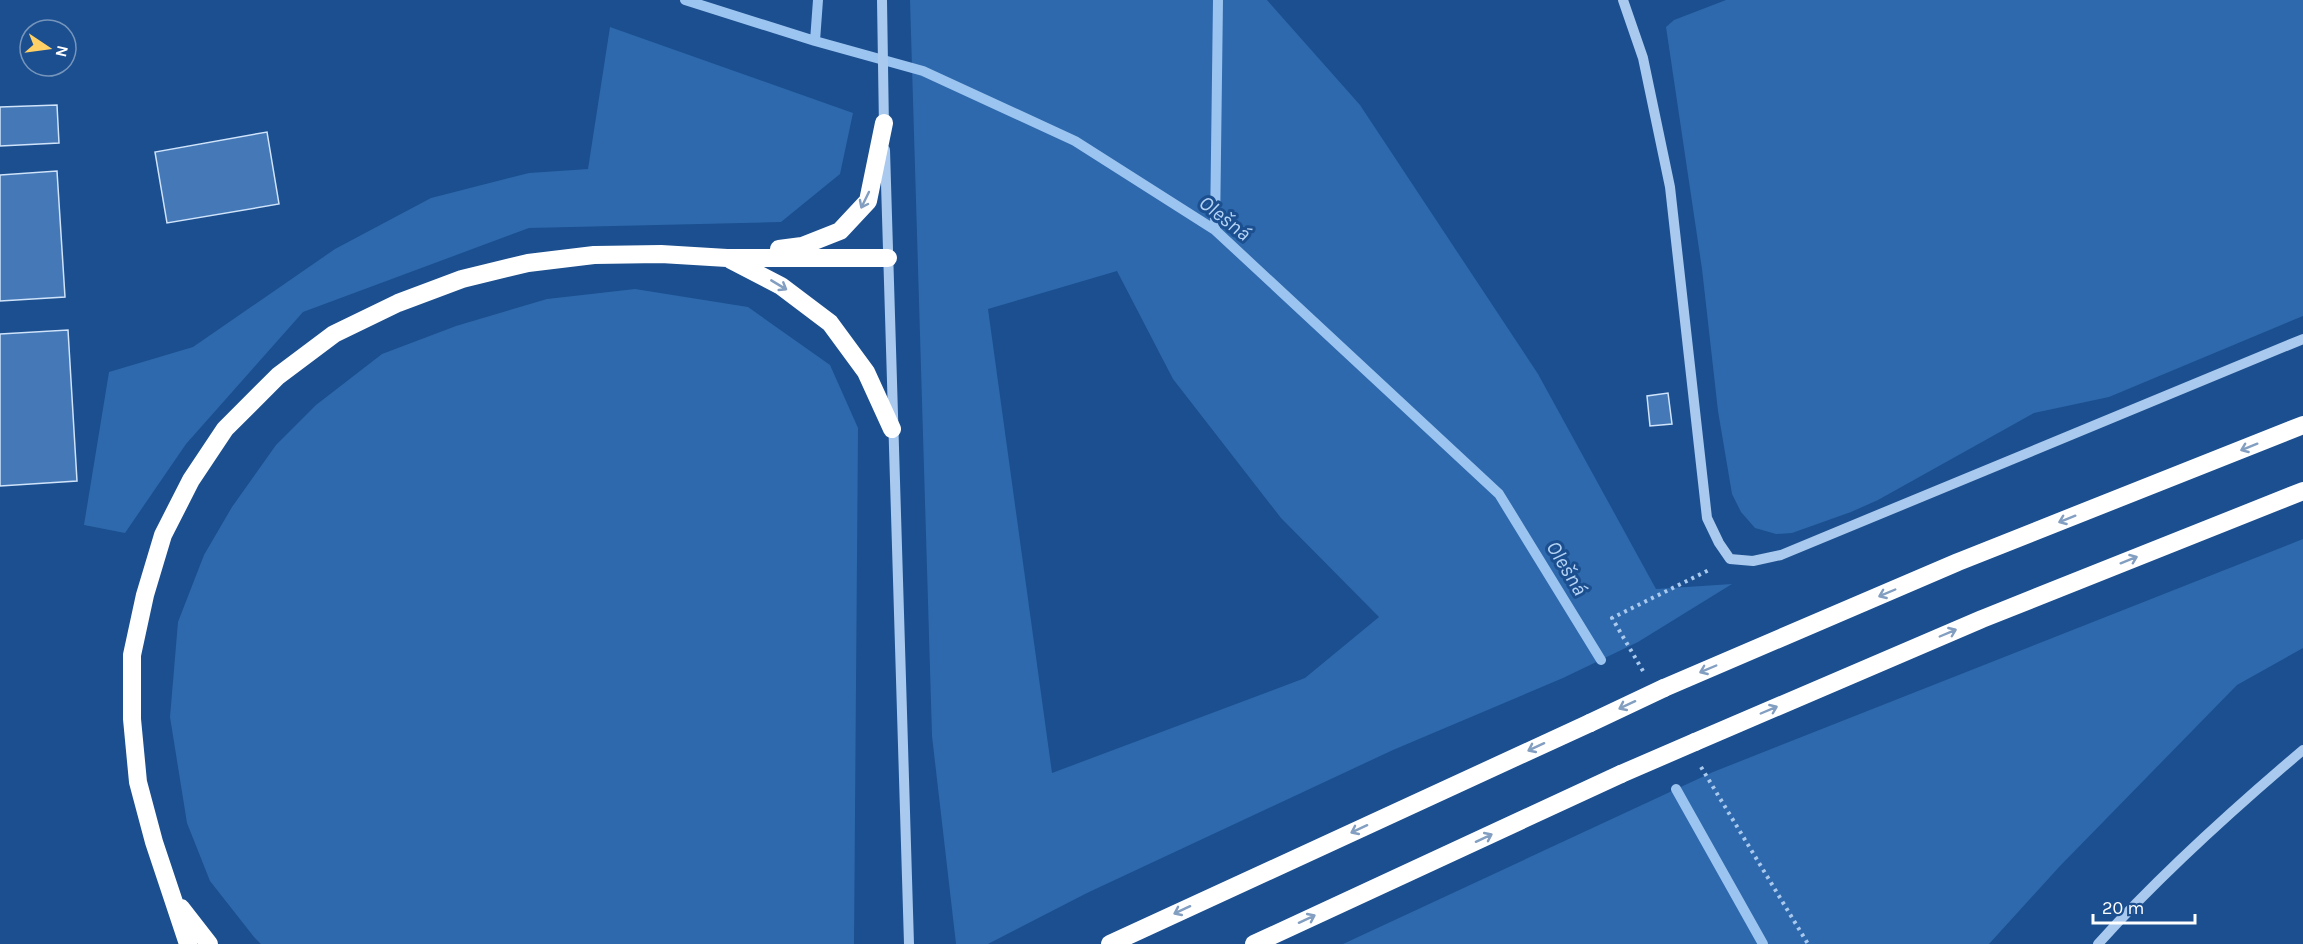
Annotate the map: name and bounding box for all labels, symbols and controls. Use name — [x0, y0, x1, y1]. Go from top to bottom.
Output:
north arrow — [18, 18, 78, 78]
text: N — [52, 44, 73, 59]
water label: Olešná — [1194, 190, 1256, 246]
one-way arrow — [859, 191, 871, 209]
one-way arrow — [770, 280, 787, 292]
one-way arrow — [2240, 442, 2258, 453]
one-way arrow — [2059, 514, 2077, 525]
water label: Olešná — [1541, 536, 1593, 600]
one-way arrow — [2119, 554, 2137, 565]
one-way arrow — [1878, 588, 1897, 599]
one-way arrow — [1938, 627, 1956, 639]
one-way arrow — [1699, 664, 1717, 675]
one-way arrow — [1619, 700, 1637, 712]
one-way arrow — [1759, 704, 1777, 716]
one-way arrow — [1528, 742, 1546, 754]
one-way arrow — [1351, 823, 1369, 835]
one-way arrow — [1475, 831, 1493, 843]
scale bar — [2093, 887, 2195, 925]
text: 20 m — [2102, 897, 2144, 919]
one-way arrow — [1173, 905, 1192, 916]
one-way arrow — [1298, 913, 1316, 925]

